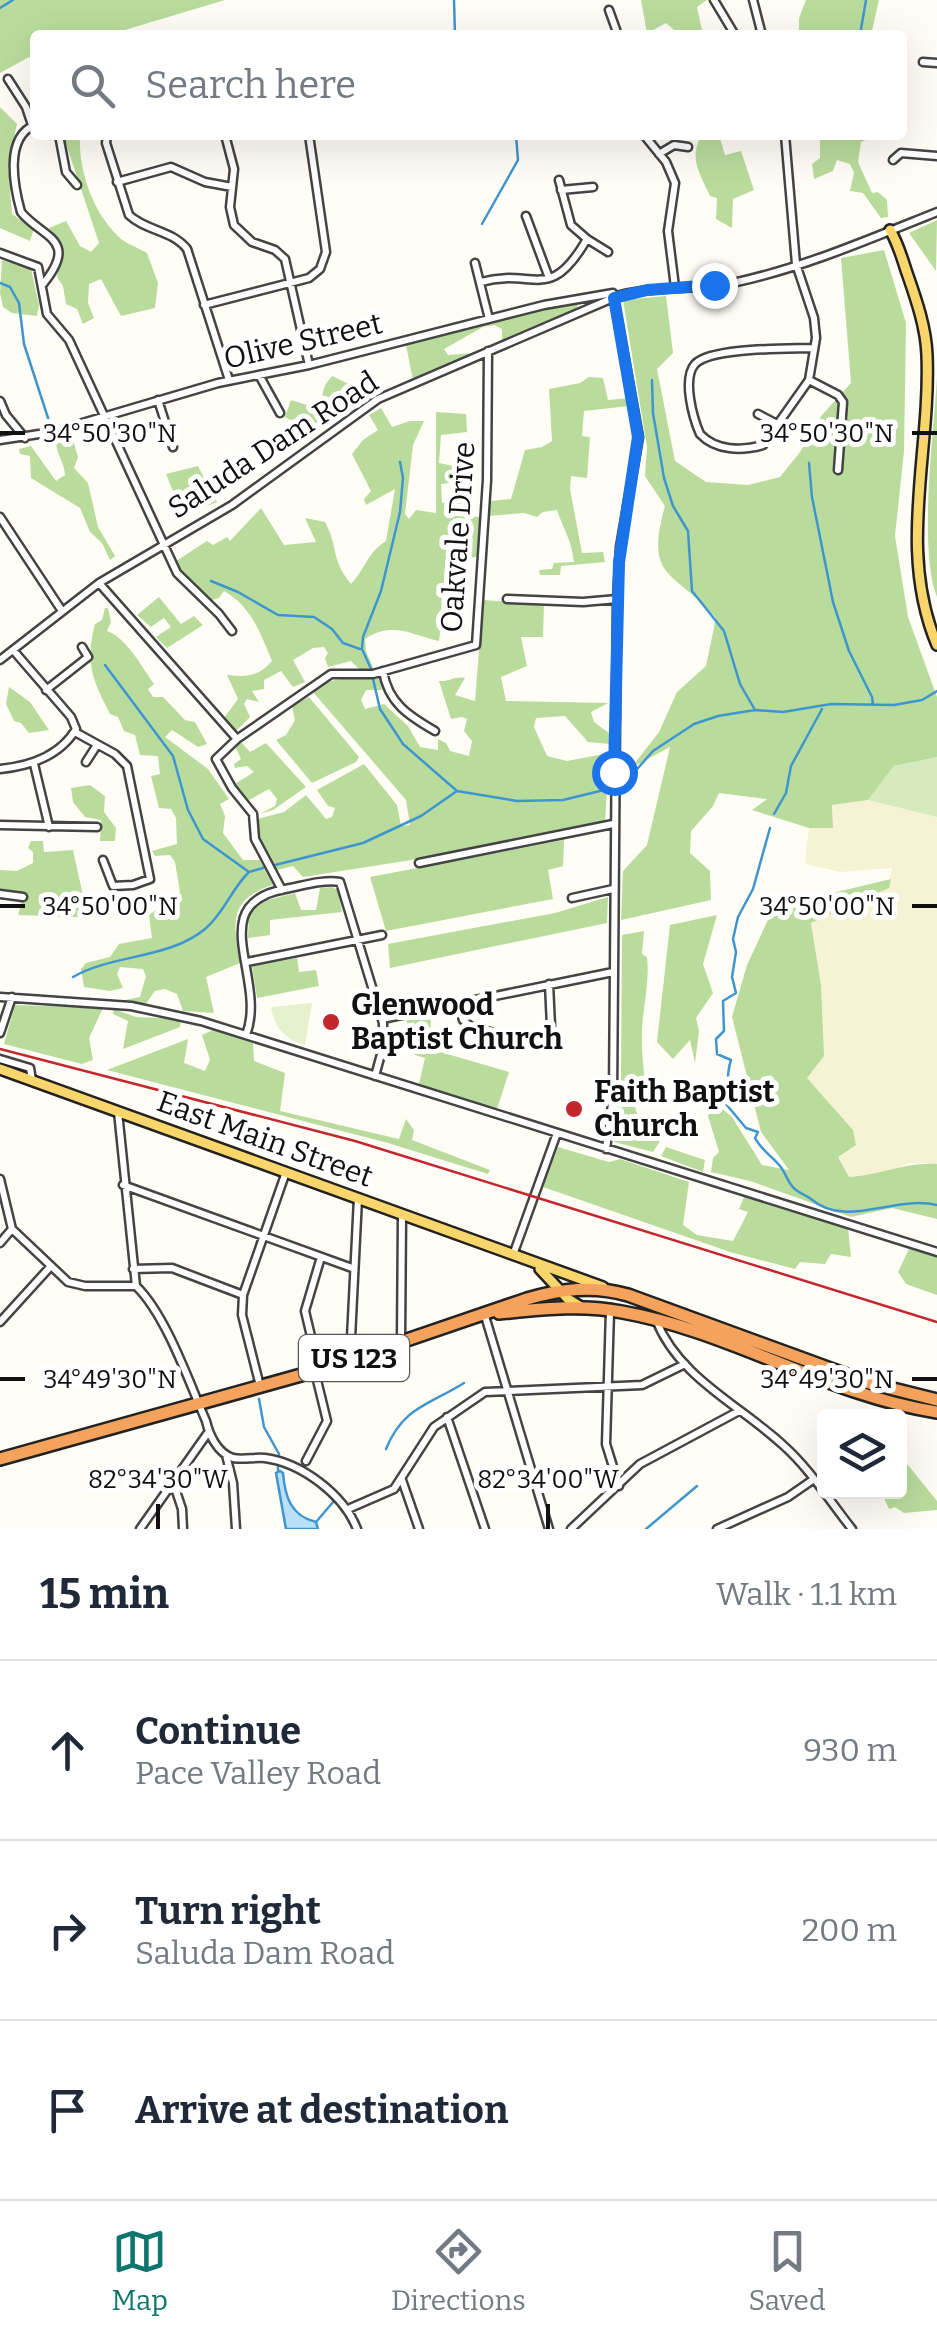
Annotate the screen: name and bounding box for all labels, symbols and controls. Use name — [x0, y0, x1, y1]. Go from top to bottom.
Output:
search box — [30, 30, 907, 140]
icon: search — [65, 58, 120, 113]
text: Search here — [145, 62, 356, 108]
route end — [692, 263, 738, 309]
street label: Olive Street — [220, 305, 386, 377]
street label: Saluda Dam Road — [161, 364, 385, 526]
text: 34°50'30"N — [43, 419, 177, 449]
text: 34°50'30"N — [760, 419, 894, 449]
street label: Oakvale Drive — [433, 440, 483, 634]
route start — [592, 750, 638, 796]
text: 34°50'00"N — [42, 892, 178, 922]
text: 34°50'00"N — [759, 892, 895, 922]
place label: Glenwood Baptist Church — [351, 987, 563, 1057]
marker: Glenwood Baptist Church — [320, 1011, 342, 1033]
place label: Faith Baptist Church — [594, 1074, 775, 1144]
street label: East Main Street — [152, 1083, 378, 1195]
marker: Faith Baptist Church — [563, 1098, 585, 1120]
road number: US 123 — [299, 1335, 409, 1381]
text: 34°49'30"N — [43, 1365, 177, 1395]
text: 34°49'30"N — [760, 1365, 894, 1395]
map controls — [817, 1409, 907, 1499]
button: layers — [817, 1409, 907, 1499]
text: 82°34'30"W — [88, 1465, 228, 1495]
text: 82°34'00"W — [477, 1465, 619, 1495]
text: 15 min — [40, 1569, 169, 1619]
text: Walk · 1.1 km — [716, 1575, 897, 1613]
text: Continue — [135, 1708, 301, 1754]
icon: ahead — [40, 1723, 95, 1778]
text: 930 m — [803, 1731, 897, 1769]
text: Pace Valley Road — [135, 1754, 381, 1792]
text: Turn right — [135, 1888, 321, 1934]
icon: right — [40, 1903, 95, 1958]
text: 200 m — [802, 1911, 897, 1949]
text: Saluda Dam Road — [135, 1934, 394, 1972]
icon: arrive — [40, 2083, 95, 2138]
text: Arrive at destination — [135, 2087, 508, 2133]
tab: Map — [111, 2224, 168, 2317]
tab: Directions — [391, 2224, 526, 2317]
tab: Saved — [749, 2224, 826, 2317]

